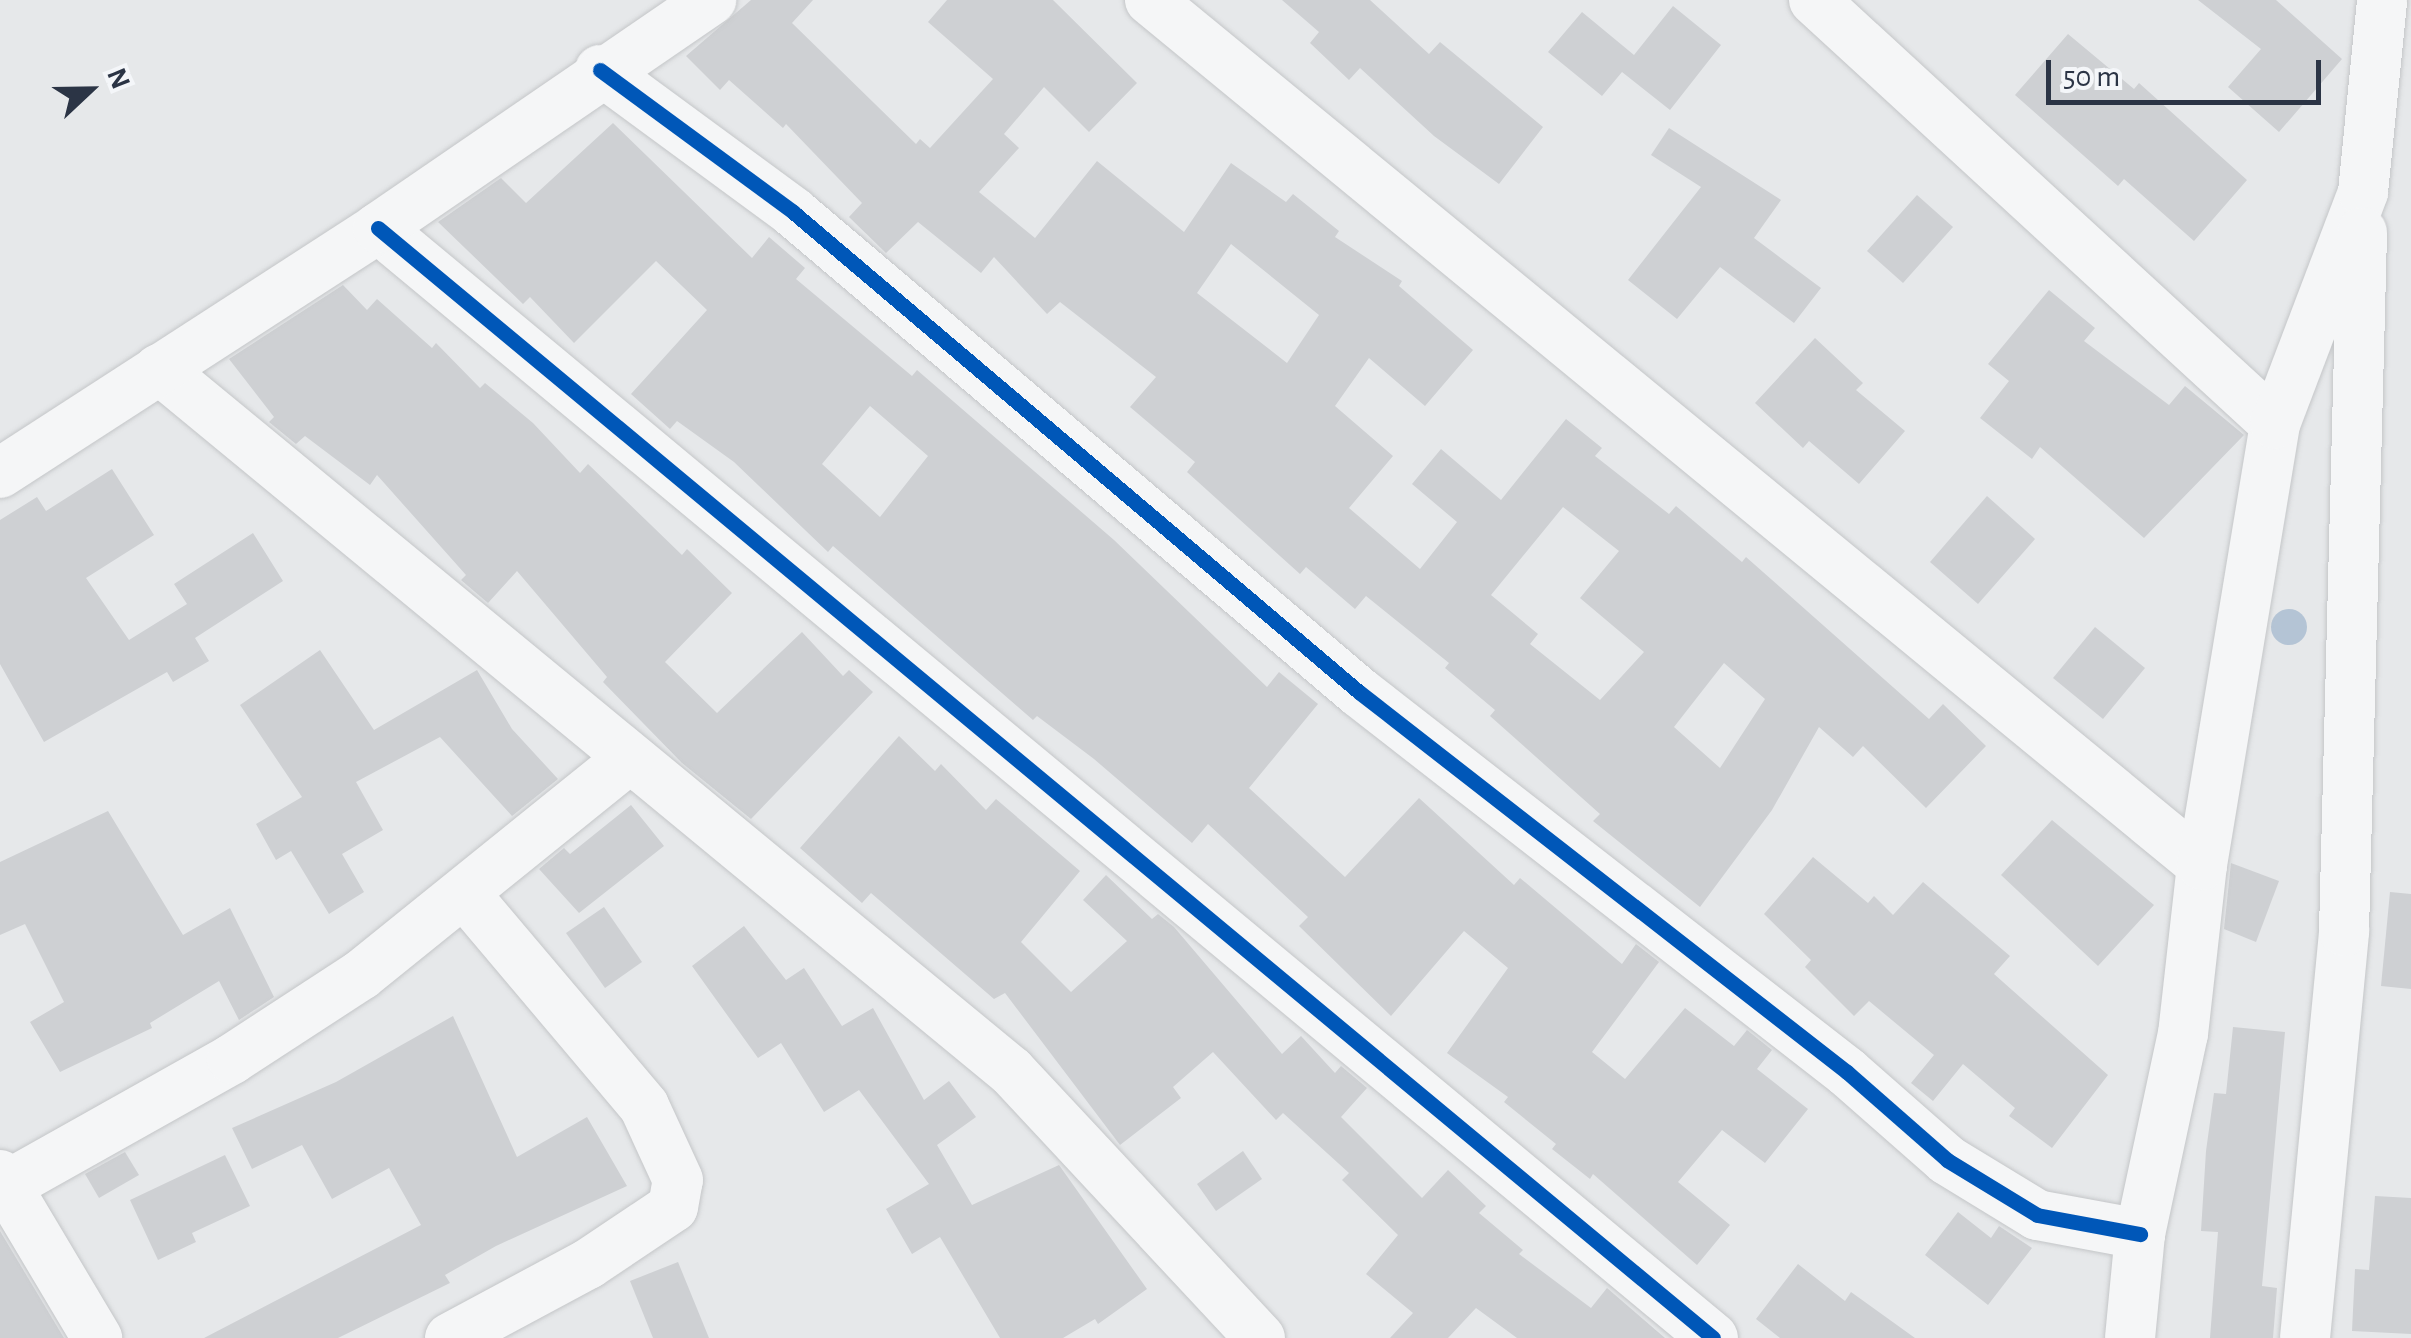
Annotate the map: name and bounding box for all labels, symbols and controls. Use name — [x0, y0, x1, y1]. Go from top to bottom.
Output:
north arrow — [40, 40, 140, 140]
scale bar — [2051, 40, 2326, 102]
text: 50 m — [2063, 62, 2120, 92]
text: N — [101, 64, 134, 93]

